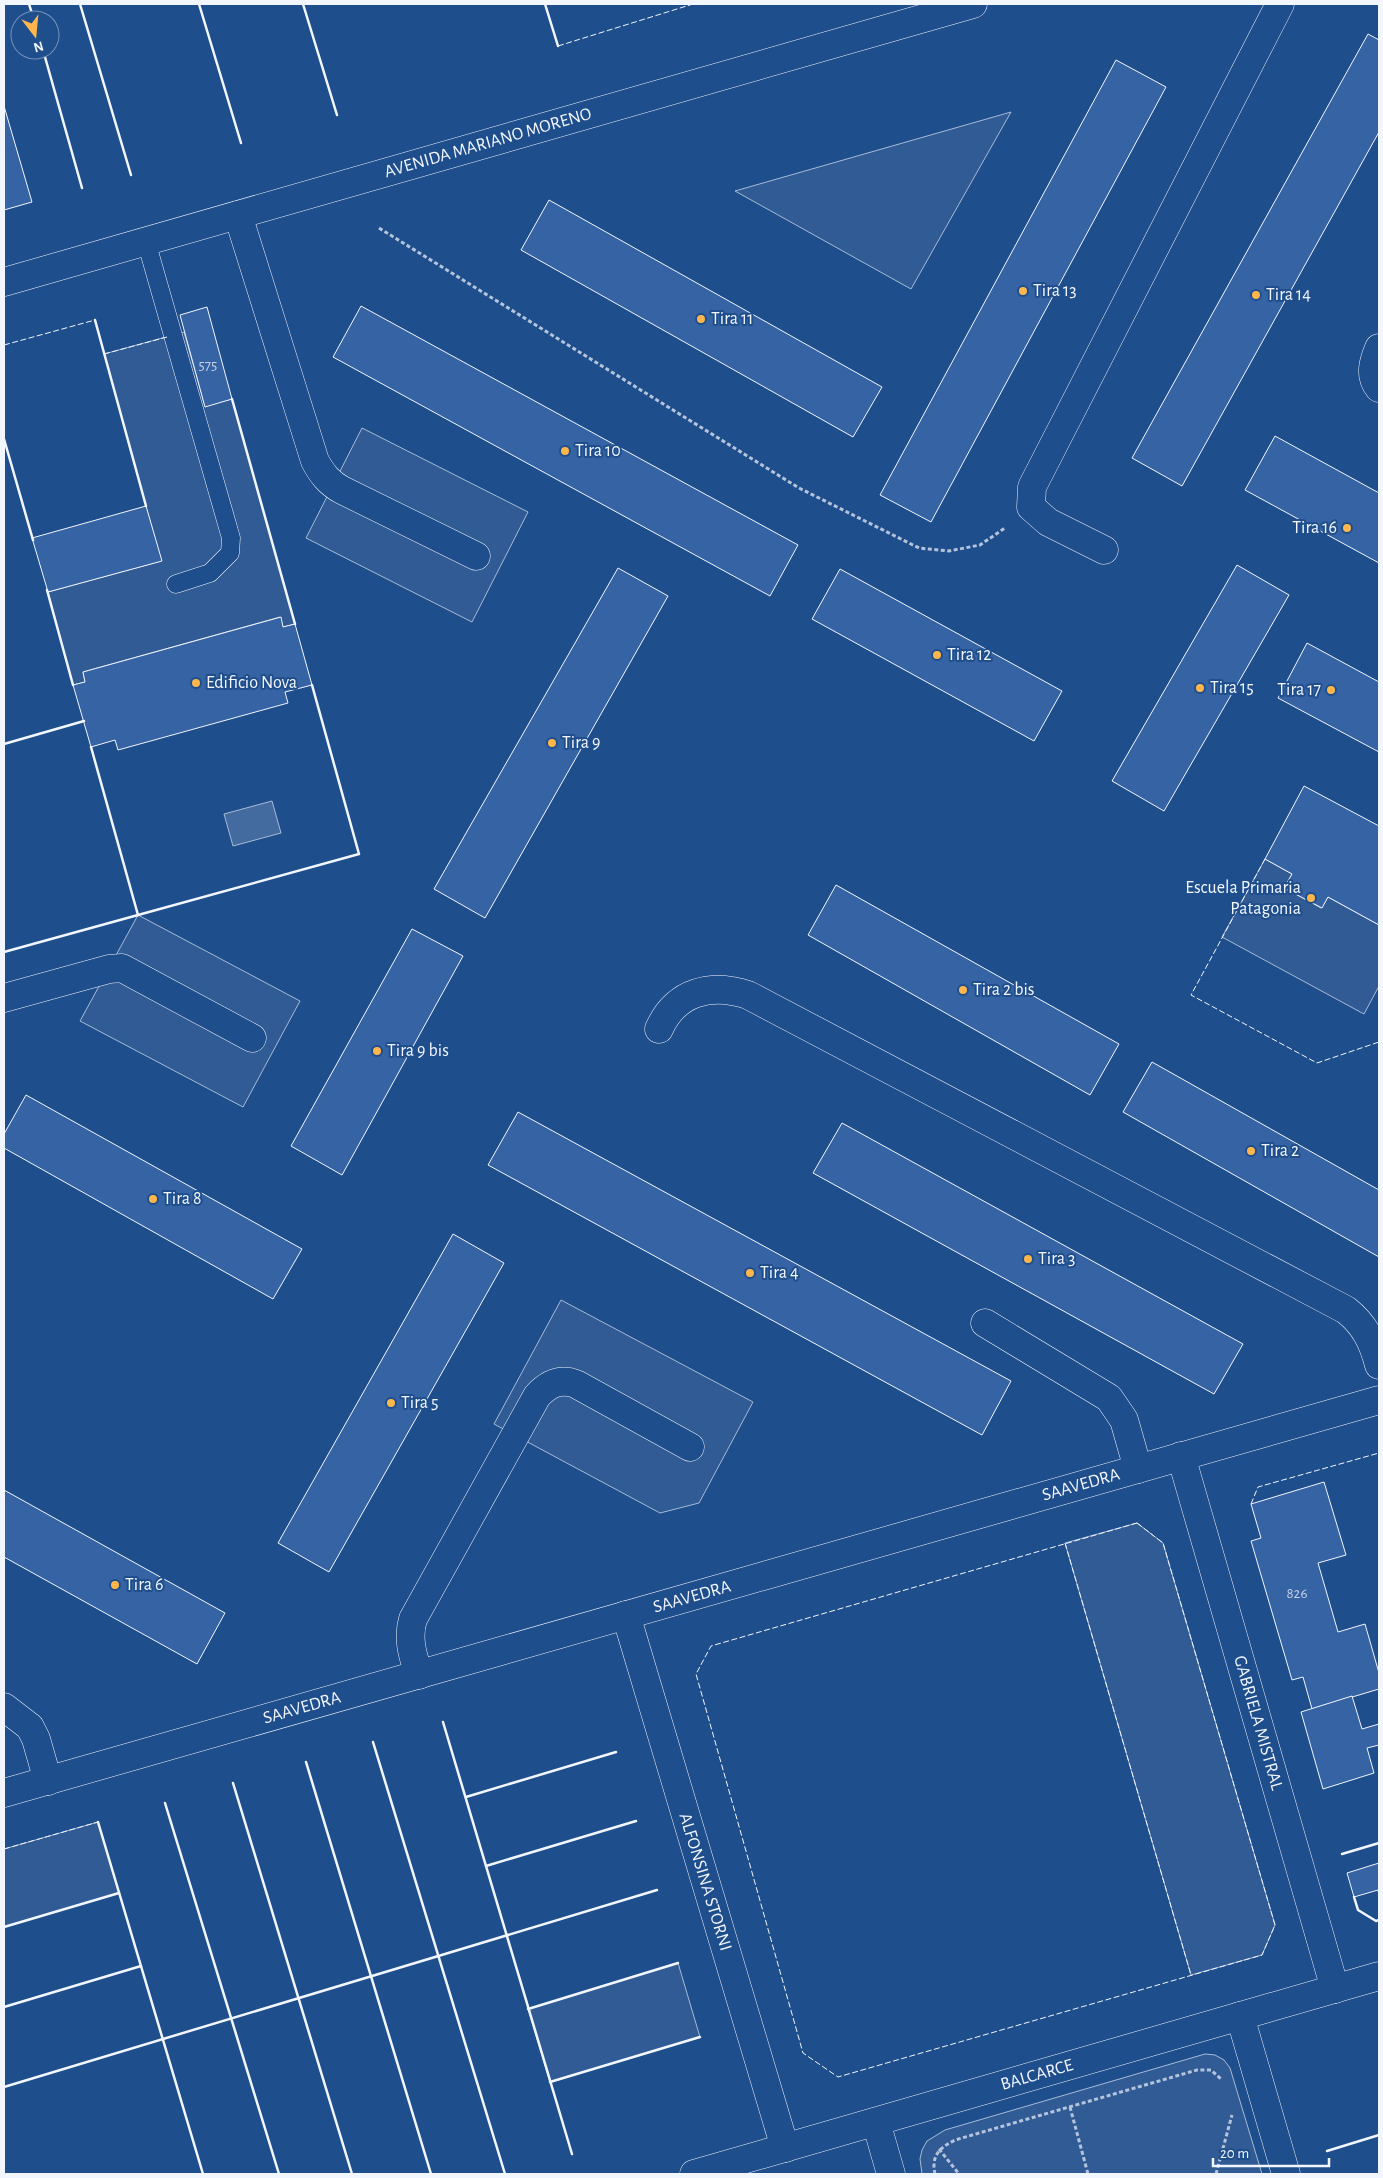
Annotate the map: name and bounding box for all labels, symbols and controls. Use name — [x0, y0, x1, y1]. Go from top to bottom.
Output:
north arrow — [10, 10, 60, 60]
text: N — [32, 38, 45, 55]
street label: AVENIDA MARIANO MORENO — [382, 105, 594, 181]
place label: Tira 13 — [1033, 282, 1077, 300]
marker: Tira 13 — [1017, 285, 1029, 297]
place label: Tira 14 — [1266, 286, 1311, 304]
marker: Tira 14 — [1250, 289, 1262, 301]
place label: Tira 11 — [711, 310, 753, 328]
marker: Tira 11 — [695, 313, 707, 325]
house number: 575 — [199, 358, 217, 373]
place label: Tira 10 — [575, 442, 621, 460]
marker: Tira 10 — [559, 445, 571, 457]
place label: Tira 16 — [1292, 519, 1337, 537]
marker: Tira 16 — [1341, 522, 1353, 534]
place label: Tira 12 — [947, 646, 991, 664]
marker: Tira 12 — [931, 649, 943, 661]
place label: Edificio Nova — [206, 674, 297, 692]
marker: Edificio Nova — [190, 677, 202, 689]
place label: Tira 15 — [1210, 679, 1254, 697]
place label: Tira 17 — [1277, 681, 1321, 699]
marker: Tira 15 — [1194, 682, 1206, 694]
marker: Tira 17 — [1325, 684, 1337, 696]
place label: Tira 9 — [562, 734, 601, 752]
marker: Tira 9 — [546, 737, 558, 749]
place label: Escuela Primaria Patagonia — [1185, 879, 1301, 918]
marker: Escuela Primaria Patagonia — [1305, 892, 1317, 904]
place label: Tira 2 bis — [973, 981, 1035, 999]
marker: Tira 2 bis — [957, 984, 969, 996]
place label: Tira 9 bis — [387, 1042, 449, 1060]
marker: Tira 9 bis — [371, 1045, 383, 1057]
place label: Tira 2 — [1261, 1142, 1299, 1160]
marker: Tira 2 — [1245, 1145, 1257, 1157]
place label: Tira 8 — [163, 1190, 202, 1208]
marker: Tira 8 — [147, 1193, 159, 1205]
place label: Tira 3 — [1038, 1250, 1076, 1268]
marker: Tira 3 — [1022, 1253, 1034, 1265]
place label: Tira 4 — [760, 1264, 799, 1282]
marker: Tira 4 — [744, 1267, 756, 1279]
place label: Tira 5 — [401, 1394, 439, 1412]
marker: Tira 5 — [385, 1397, 397, 1409]
street label: SAAVEDRA — [1040, 1465, 1122, 1505]
place label: Tira 6 — [125, 1576, 164, 1594]
street label: SAAVEDRA — [651, 1577, 733, 1617]
marker: Tira 6 — [109, 1579, 121, 1591]
house number: 826 — [1287, 1586, 1308, 1601]
street label: GABRIELA MISTRAL — [1230, 1654, 1286, 1793]
street label: SAAVEDRA — [261, 1688, 343, 1728]
street label: ALFONSINA STORNI — [675, 1811, 735, 1953]
street label: BALCARCE — [999, 2056, 1076, 2094]
scale bar — [1213, 2136, 1329, 2168]
text: 20 m — [1220, 2146, 1249, 2161]

